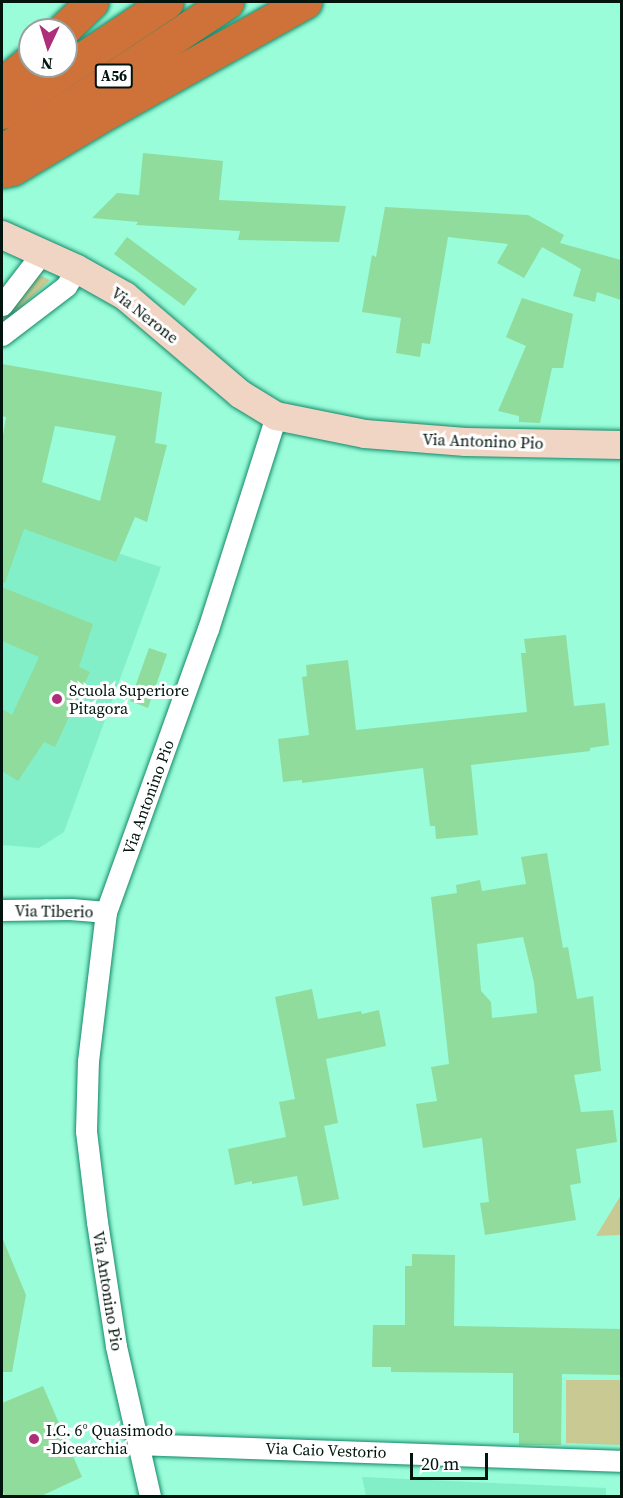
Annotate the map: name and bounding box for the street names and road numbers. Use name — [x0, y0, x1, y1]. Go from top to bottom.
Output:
road number: A56 — [94, 64, 134, 88]
street label: Via Nerone — [108, 283, 182, 347]
street label: Via Antonino Pio — [422, 429, 544, 453]
street label: Via Antonino Pio — [118, 737, 178, 857]
street label: Via Tiberio — [14, 901, 94, 921]
street label: Via Antonino Pio — [89, 1230, 127, 1352]
street label: Via Caio Vestorio — [265, 1438, 387, 1462]

